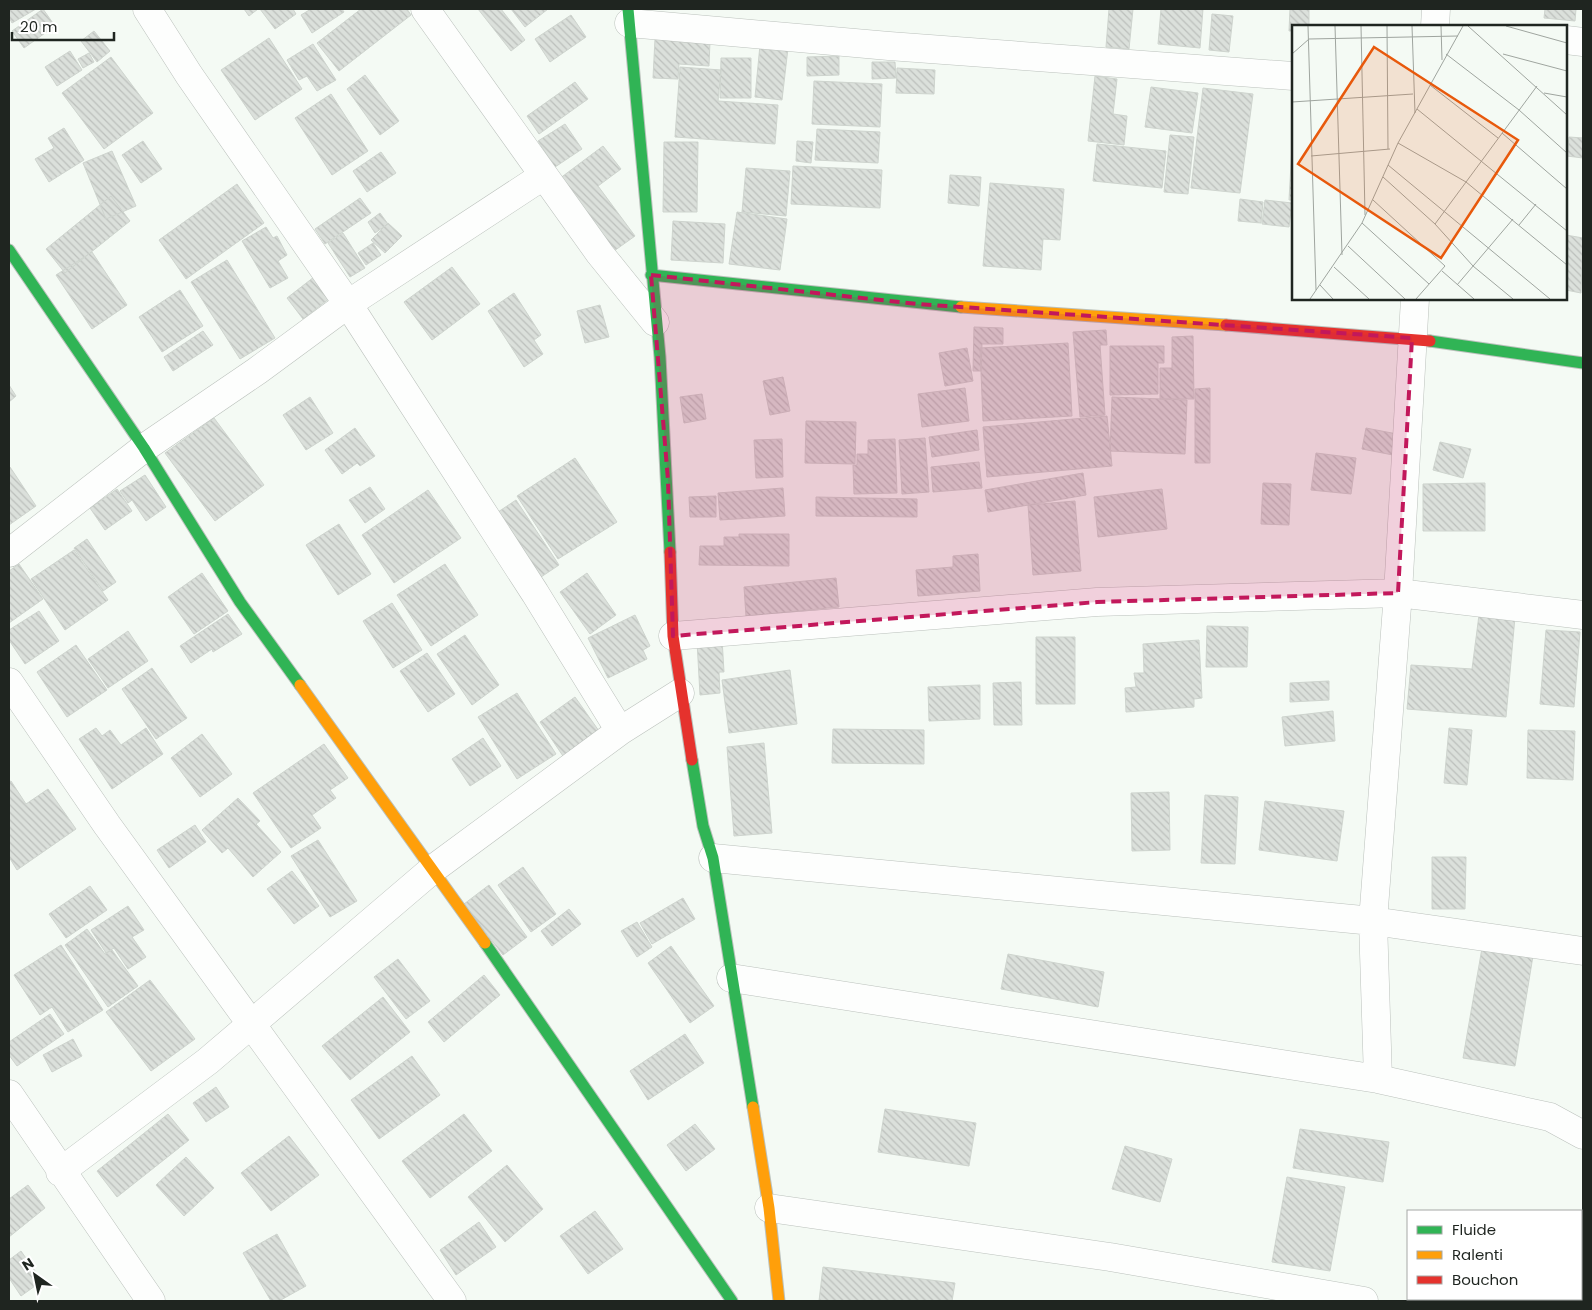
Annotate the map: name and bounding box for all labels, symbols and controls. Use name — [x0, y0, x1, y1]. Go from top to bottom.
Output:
scale bar — [12, 10, 115, 42]
text: 20 m — [20, 16, 58, 37]
inset map — [1292, 25, 1567, 300]
legend — [1407, 1210, 1582, 1300]
text: Fluide — [1452, 1219, 1496, 1240]
text: Ralenti — [1452, 1244, 1503, 1265]
north arrow — [10, 1250, 60, 1300]
text: N — [18, 1253, 38, 1275]
text: Bouchon — [1452, 1269, 1518, 1290]

